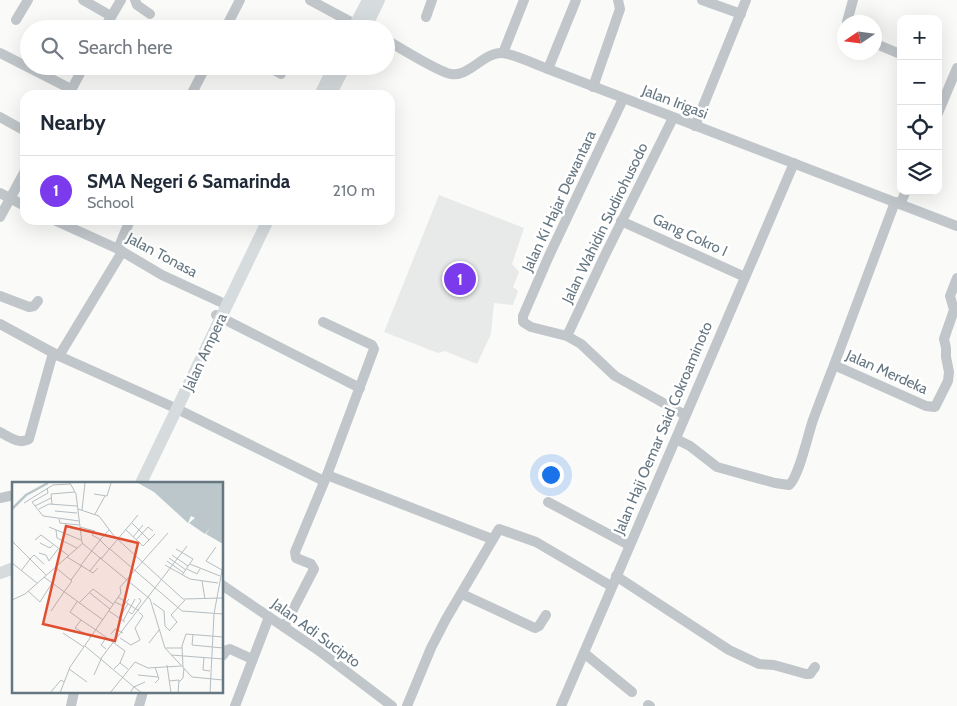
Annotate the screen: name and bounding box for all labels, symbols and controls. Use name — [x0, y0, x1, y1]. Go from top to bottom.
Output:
north arrow — [837, 15, 882, 60]
map controls — [897, 15, 942, 195]
button: + — [897, 15, 942, 60]
search box — [20, 20, 395, 75]
icon: search — [38, 34, 66, 62]
text: Search here — [78, 36, 172, 59]
button: − — [897, 60, 942, 105]
street label: Jalan Irigasi — [639, 81, 710, 123]
button: locate — [897, 105, 942, 150]
text: Nearby — [40, 110, 106, 135]
street label: Jalan Ki Hajar Dewantara — [518, 127, 600, 275]
street label: Jalan Wahidin Sudirohusodo — [558, 140, 652, 307]
button: layers — [897, 150, 942, 195]
text: SMA Negeri 6 Samarinda — [87, 170, 290, 193]
text: 1 — [53, 181, 59, 200]
text: 210 m — [333, 181, 375, 200]
text: School — [87, 193, 134, 212]
street label: Gang Cokro I — [650, 210, 730, 260]
street label: Jalan Tonasa — [123, 228, 201, 281]
pin: 1 — [444, 260, 476, 298]
street label: Jalan Ampera — [179, 310, 231, 395]
street label: Jalan Haji Oemar Said Cokroaminoto — [610, 319, 716, 538]
street label: Jalan Merdeka — [842, 346, 931, 398]
your location — [538, 462, 564, 488]
inset map — [12, 482, 224, 694]
street label: Jalan Adi Sucipto — [267, 594, 364, 671]

